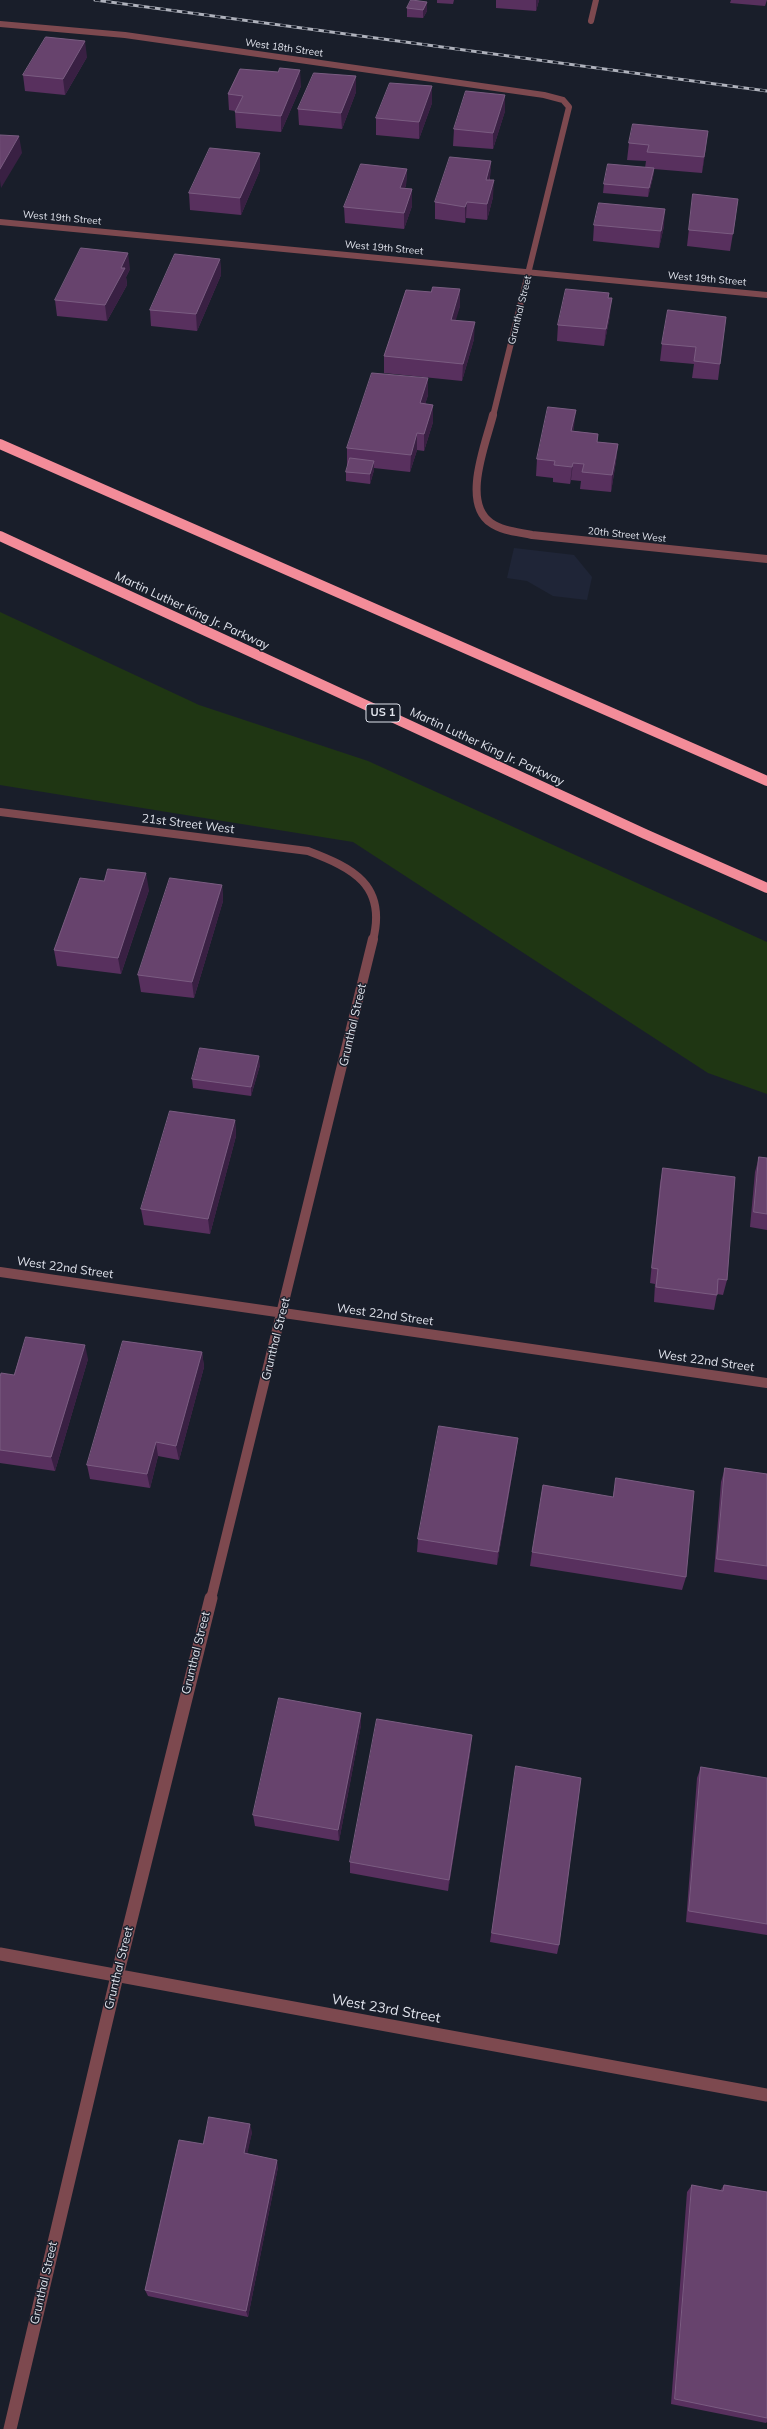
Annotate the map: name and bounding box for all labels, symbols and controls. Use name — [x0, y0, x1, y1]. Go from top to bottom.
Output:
street label: West 18th Street — [244, 37, 324, 59]
street label: West 19th Street — [22, 209, 102, 227]
street label: West 19th Street — [344, 239, 424, 257]
street label: West 19th Street — [667, 270, 747, 288]
street label: Grunthal Street — [506, 274, 534, 346]
street label: 20th Street West — [587, 525, 667, 545]
street label: Martin Luther King Jr. Parkway — [113, 569, 271, 653]
road number: US 1 — [366, 704, 400, 722]
street label: Martin Luther King Jr. Parkway — [408, 705, 566, 789]
street label: 21st Street West — [141, 811, 235, 837]
street label: Grunthal Street — [336, 982, 370, 1068]
street label: West 22nd Street — [16, 1254, 114, 1282]
street label: Grunthal Street — [259, 1296, 293, 1382]
street label: West 22nd Street — [336, 1301, 434, 1329]
street label: West 22nd Street — [657, 1347, 755, 1375]
street label: Grunthal Street — [179, 1610, 213, 1696]
street label: Grunthal Street — [102, 1925, 136, 2011]
street label: West 23rd Street — [330, 1991, 442, 2027]
street label: Grunthal Street — [27, 2240, 61, 2326]

